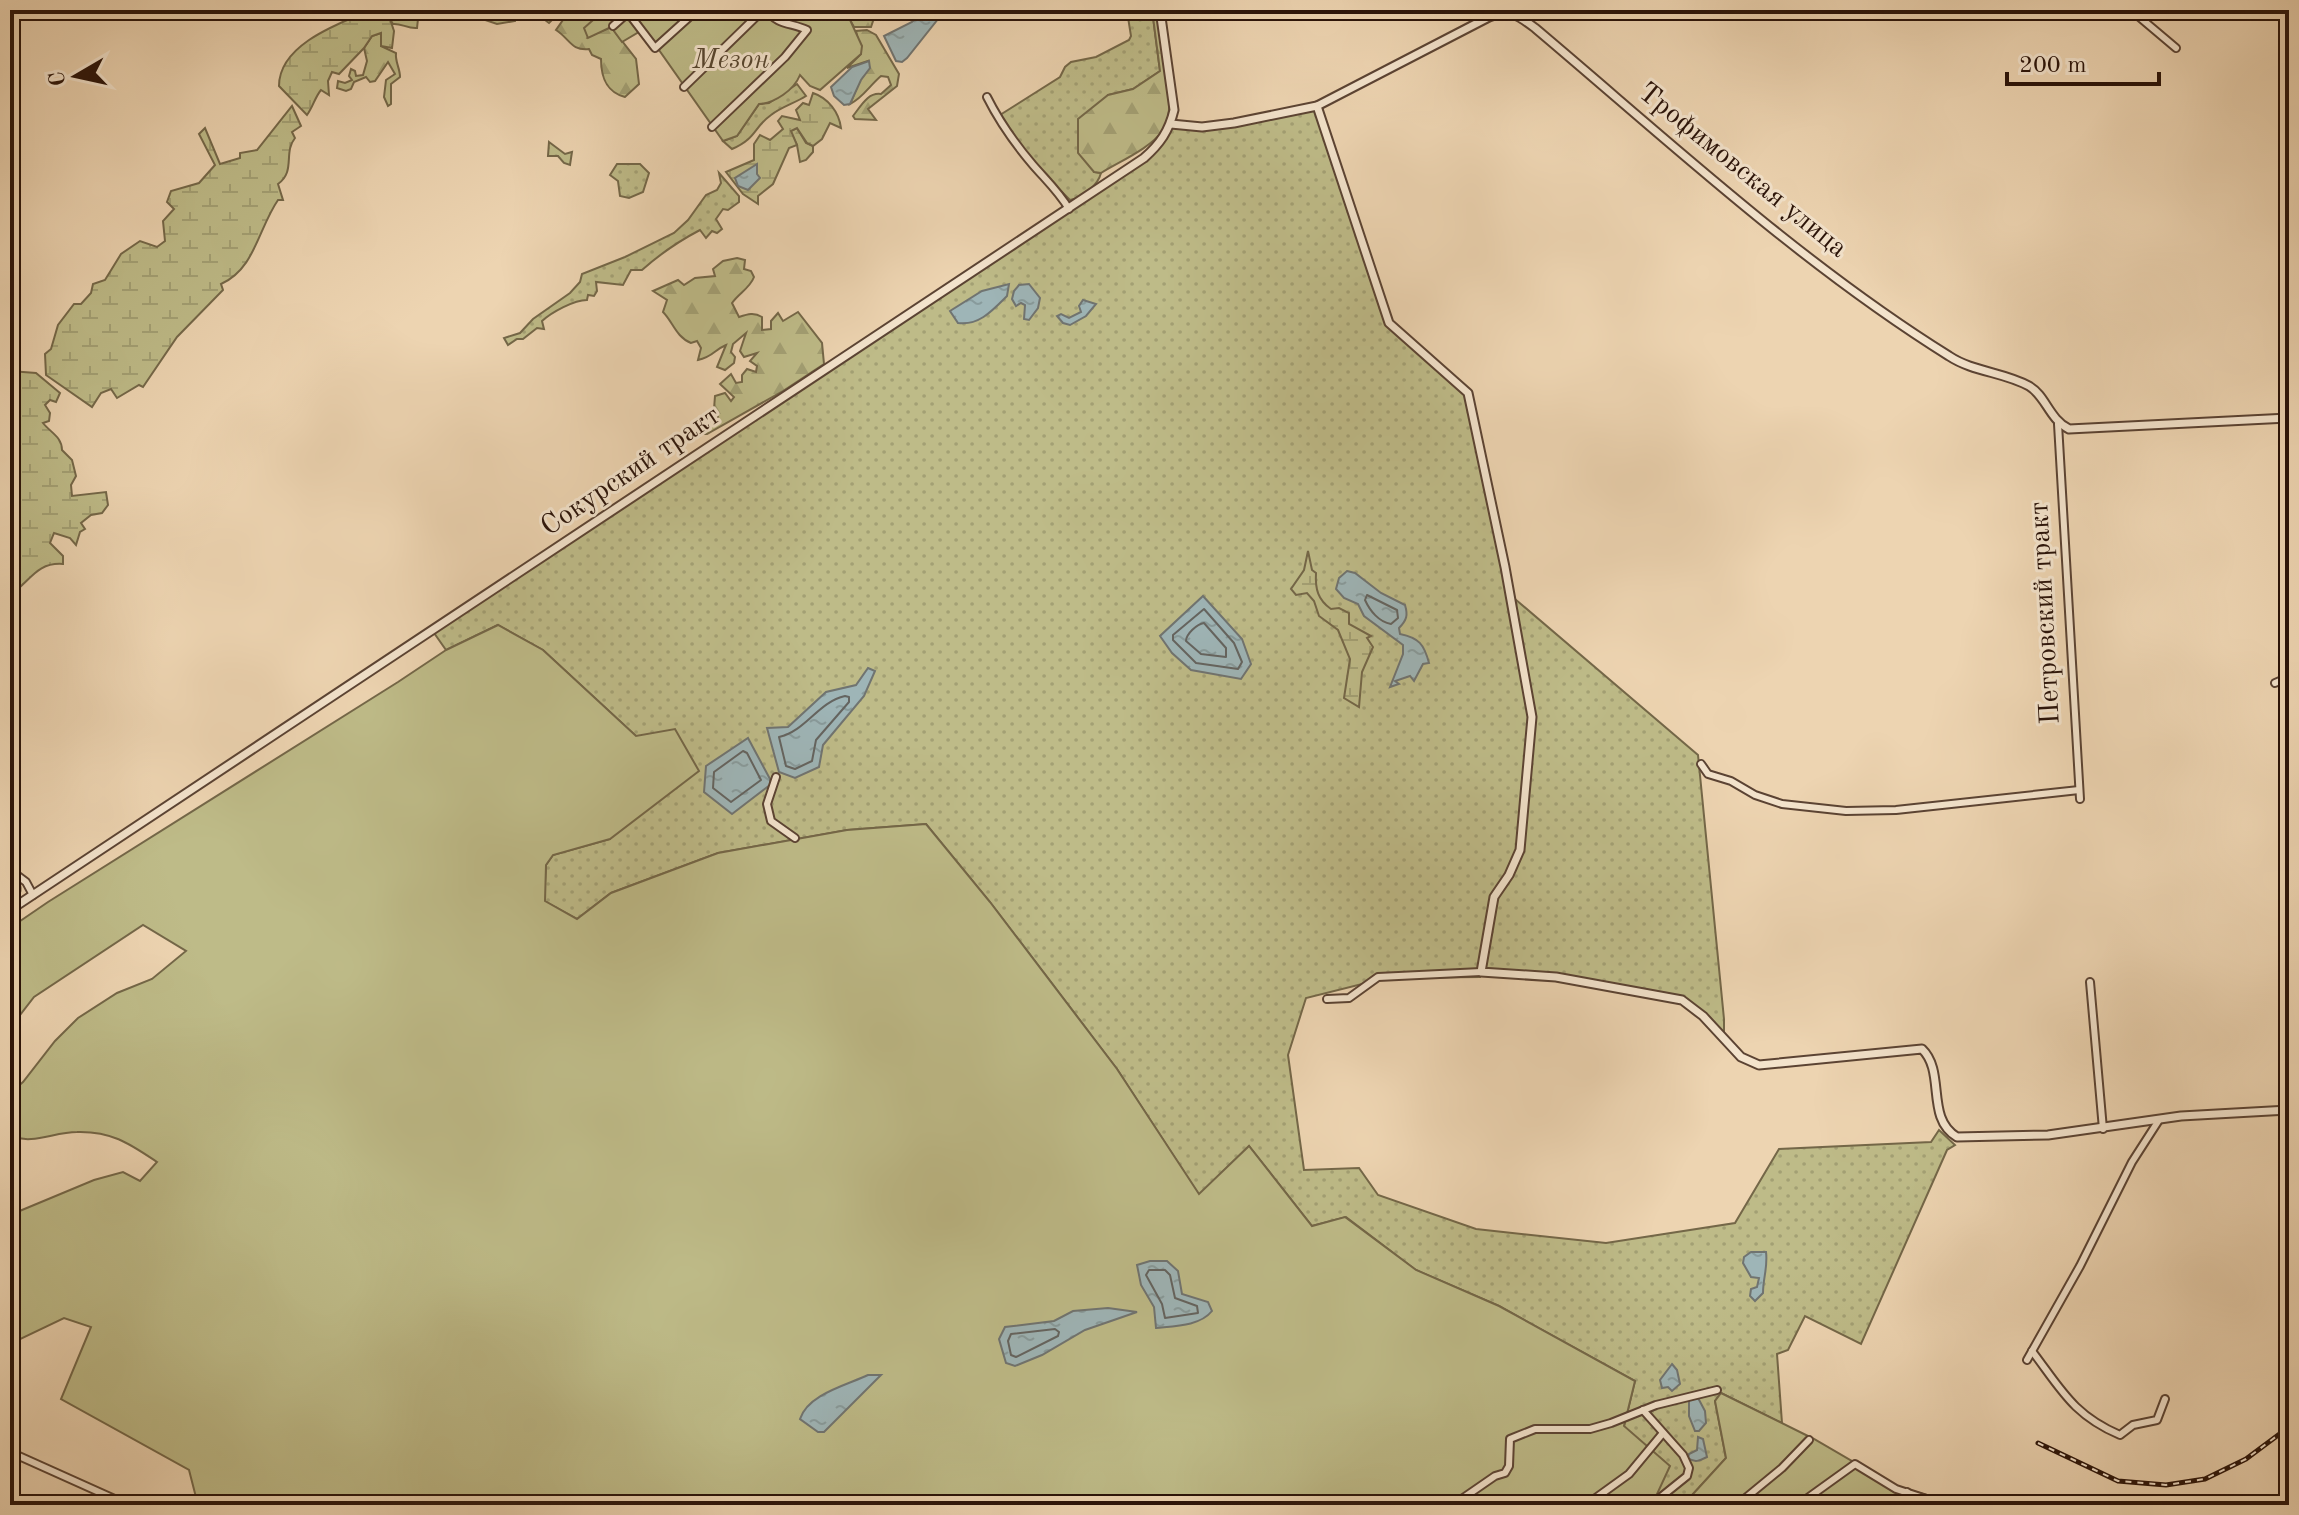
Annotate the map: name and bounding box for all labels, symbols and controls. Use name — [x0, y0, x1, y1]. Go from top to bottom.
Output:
north arrow — [36, 36, 116, 116]
scale bar — [2007, 36, 2159, 86]
park label: Мезон — [692, 47, 770, 75]
text: 200 m — [2019, 54, 2087, 78]
text: С — [46, 70, 70, 88]
street label: Трофимовская улица — [1632, 78, 1852, 264]
street label: Сокурский тракт — [536, 402, 726, 542]
street label: Петровский тракт — [2026, 501, 2066, 725]

